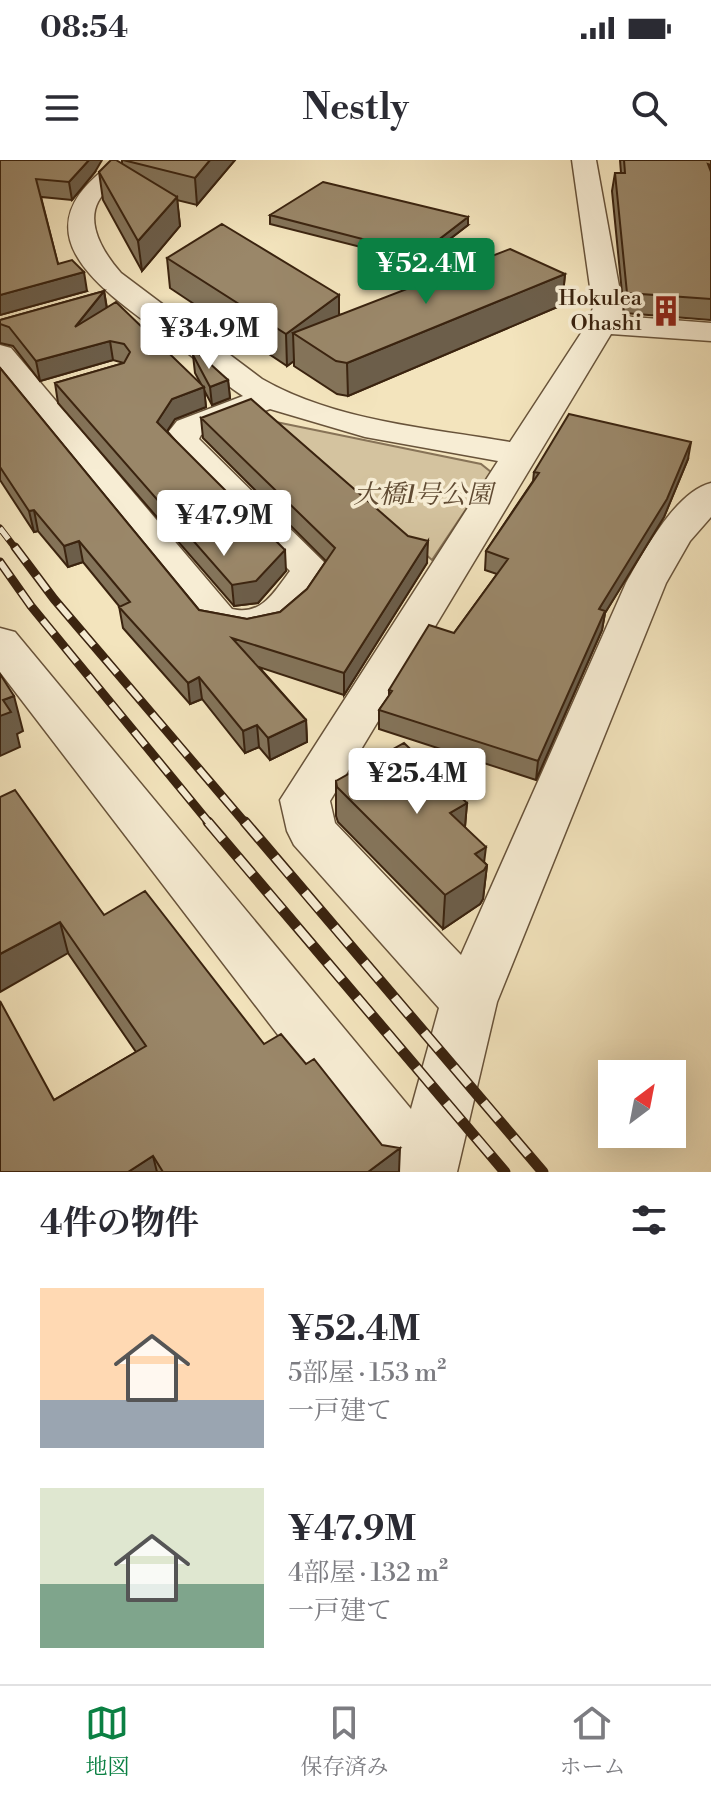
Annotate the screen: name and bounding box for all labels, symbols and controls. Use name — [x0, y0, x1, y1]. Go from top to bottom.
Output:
text: 08:54 — [40, 9, 128, 47]
icon: menu — [40, 86, 84, 130]
text: Nestly — [302, 86, 409, 131]
icon: search — [627, 86, 671, 130]
pin: ¥52.4M — [361, 238, 491, 306]
text: ¥52.4M — [376, 248, 476, 280]
place label: Hokulea Ohashi — [559, 285, 643, 337]
building icon: Hokulea Ohashi — [649, 294, 683, 328]
pin: ¥34.9M — [144, 303, 274, 371]
text: ¥34.9M — [158, 313, 260, 345]
park label: 大橋1号公園 — [353, 479, 497, 511]
pin: ¥47.9M — [159, 490, 289, 558]
text: ¥47.9M — [175, 500, 273, 532]
pin: ¥25.4M — [352, 748, 482, 816]
text: ¥25.4M — [367, 758, 467, 790]
north arrow — [598, 1060, 686, 1148]
map controls — [598, 1060, 686, 1148]
icon: filters — [627, 1198, 671, 1242]
text: 4件の物件 — [40, 1203, 199, 1245]
text: ¥52.4M — [288, 1309, 420, 1351]
icon: home — [104, 1320, 200, 1416]
text: 5部屋 · 153 m² — [288, 1357, 446, 1389]
text: 一戸建て — [288, 1395, 392, 1427]
text: ¥47.9M — [288, 1509, 416, 1551]
icon: home — [104, 1520, 200, 1616]
text: 4部屋 · 132 m² — [288, 1557, 448, 1589]
text: 一戸建て — [288, 1595, 392, 1627]
tab: 地図 — [85, 1701, 130, 1781]
tab: 保存済み — [300, 1701, 389, 1781]
tab: ホーム — [559, 1701, 626, 1781]

